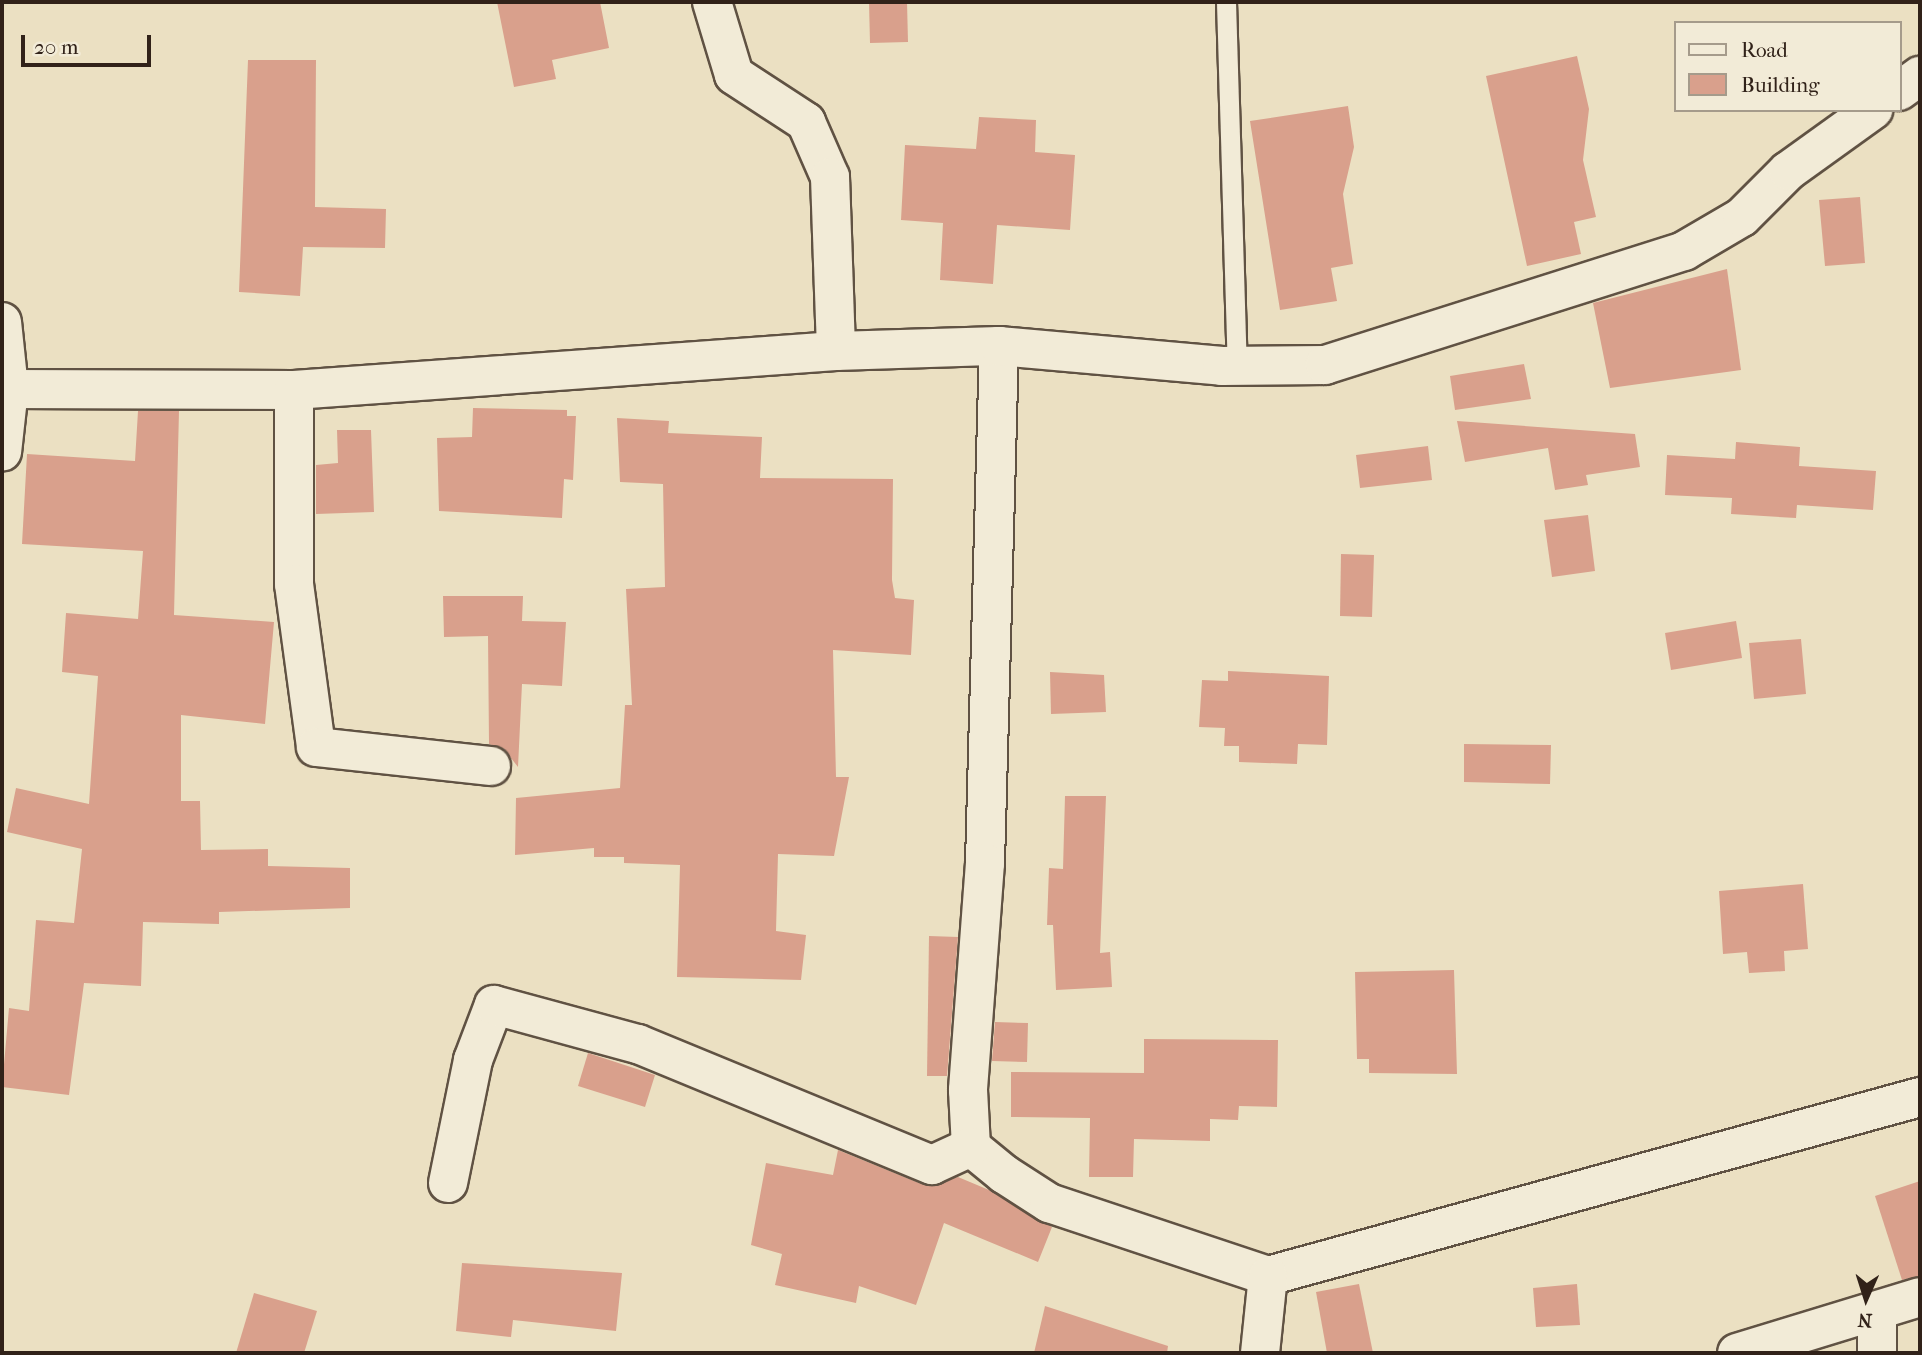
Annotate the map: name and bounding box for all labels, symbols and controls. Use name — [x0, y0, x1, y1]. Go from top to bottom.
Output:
scale bar — [24, 21, 154, 65]
legend — [1674, 21, 1901, 112]
text: 20 m — [34, 35, 78, 59]
text: Road — [1741, 38, 1788, 62]
text: Building — [1741, 73, 1819, 97]
north arrow — [1831, 1264, 1901, 1334]
text: N — [1857, 1309, 1873, 1331]

